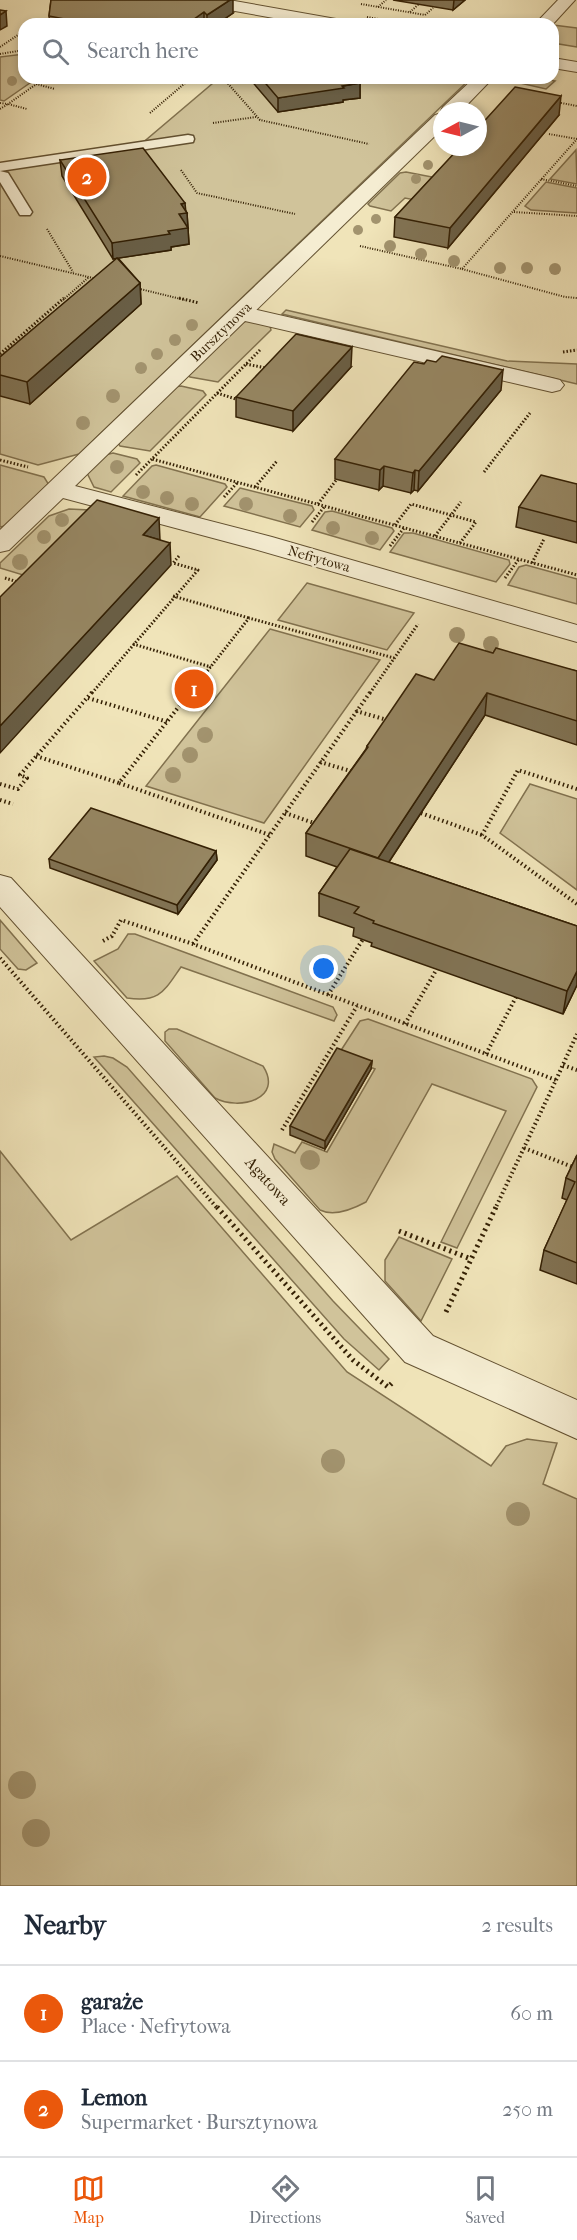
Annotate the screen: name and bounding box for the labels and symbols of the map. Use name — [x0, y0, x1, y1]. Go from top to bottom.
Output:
north arrow — [433, 102, 487, 156]
pin: 2 — [68, 154, 106, 200]
street label: Bursztynowa — [187, 298, 255, 365]
street label: Nefrytowa — [286, 542, 353, 576]
pin: 1 — [174, 666, 214, 712]
your location — [309, 954, 338, 983]
street label: Agatowa — [241, 1152, 295, 1210]

